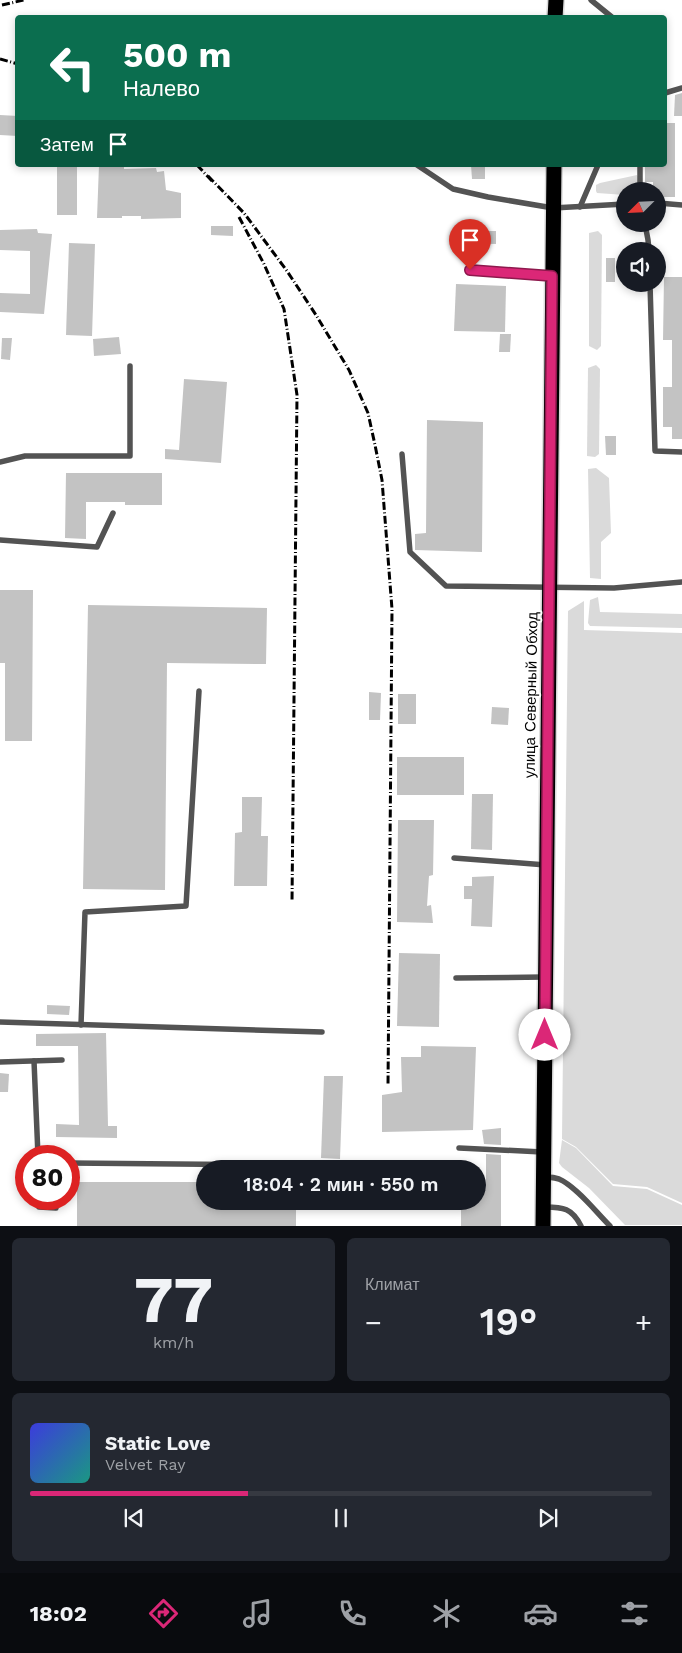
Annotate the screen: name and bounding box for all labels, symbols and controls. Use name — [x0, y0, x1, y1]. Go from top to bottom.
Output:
text: 500 m — [123, 34, 231, 76]
icon: left — [40, 35, 105, 100]
text: Налево — [123, 76, 200, 101]
icon: arrive — [104, 130, 132, 158]
text: Затем — [40, 133, 94, 156]
north arrow — [616, 182, 666, 232]
map controls — [616, 182, 666, 292]
pin — [449, 219, 491, 270]
icon: arrive — [456, 226, 484, 254]
button: sound — [616, 242, 666, 292]
street label: улица Северный Обход — [521, 611, 541, 778]
position arrow — [518, 1008, 570, 1060]
speed limit sign: 80 — [15, 1145, 80, 1210]
text: 18:04 · 2 мин · 550 m — [244, 1173, 438, 1196]
text: 77 — [134, 1262, 213, 1338]
text: Климат — [365, 1275, 419, 1294]
text: 19° — [480, 1300, 537, 1344]
text: − — [365, 1306, 382, 1339]
text: + — [635, 1306, 652, 1339]
text: km/h — [153, 1333, 194, 1352]
text: Static Love — [105, 1432, 210, 1455]
text: Velvet Ray — [105, 1455, 185, 1474]
icon: previous — [120, 1504, 148, 1532]
icon: pause — [327, 1504, 355, 1532]
icon: next — [534, 1504, 562, 1532]
icon: directions — [146, 1596, 181, 1631]
icon: music — [240, 1596, 275, 1631]
icon: phone — [335, 1596, 370, 1631]
icon: climate — [429, 1596, 464, 1631]
icon: car — [523, 1596, 558, 1631]
icon: filters — [617, 1596, 652, 1631]
text: 18:02 — [30, 1601, 87, 1626]

